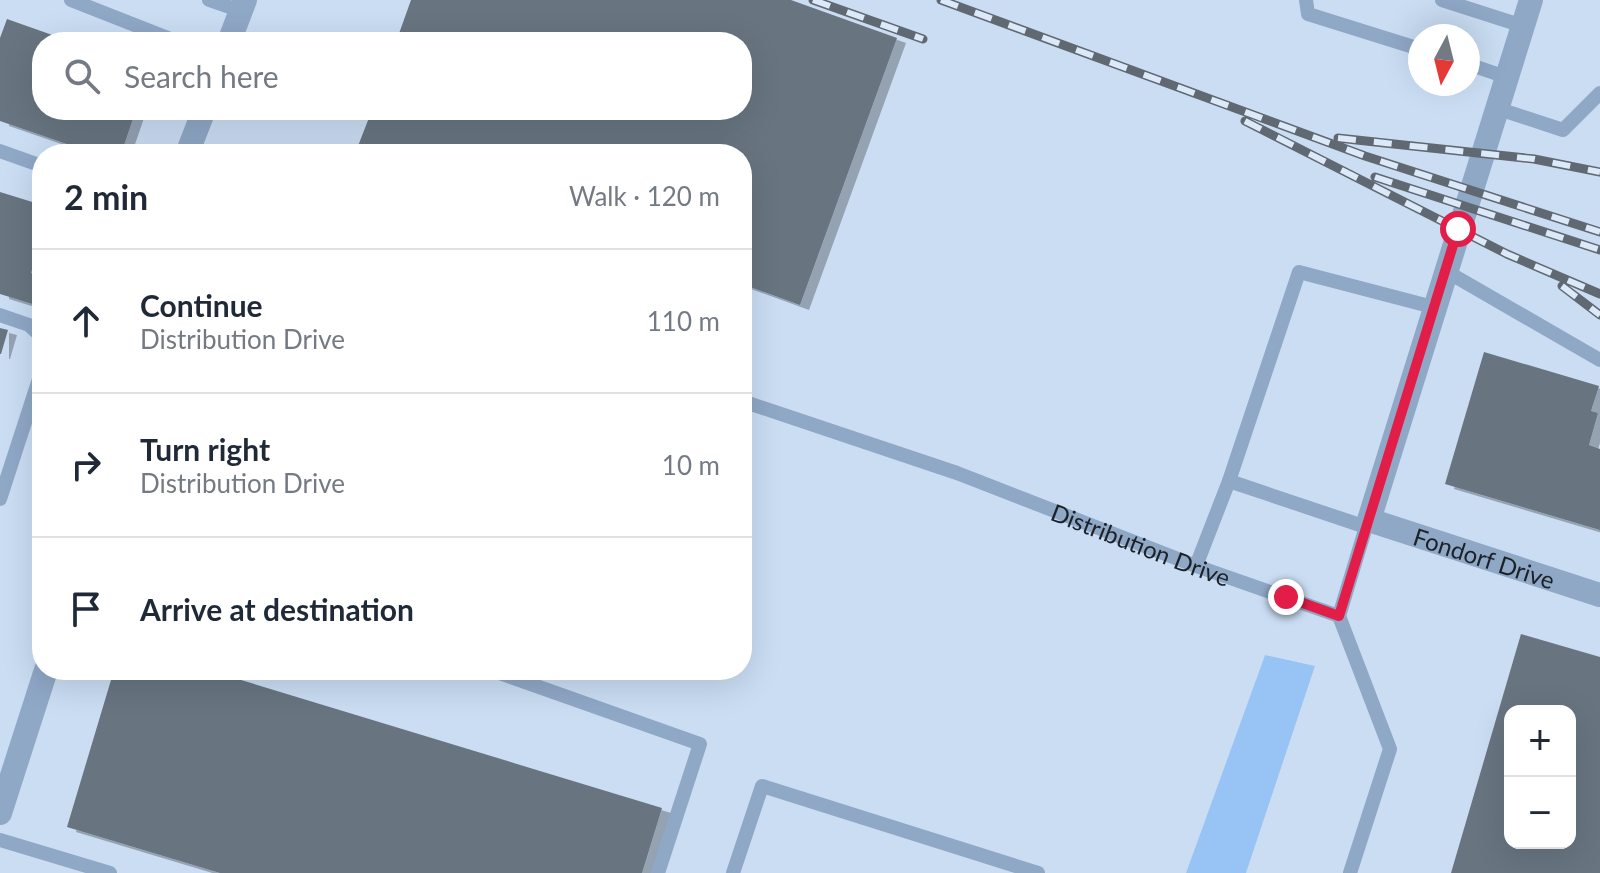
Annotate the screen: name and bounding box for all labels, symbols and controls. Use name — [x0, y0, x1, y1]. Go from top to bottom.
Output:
north arrow — [1408, 24, 1480, 96]
search box — [32, 32, 752, 120]
icon: search — [60, 54, 104, 98]
text: Search here — [124, 58, 279, 94]
text: 2 min — [64, 176, 148, 217]
text: Walk · 120 m — [569, 180, 720, 212]
route start — [1440, 211, 1476, 247]
text: Continue — [140, 287, 263, 323]
icon: ahead — [64, 299, 108, 343]
text: 110 m — [647, 305, 720, 337]
text: Distribution Drive — [140, 323, 345, 355]
text: Turn right — [140, 431, 270, 467]
icon: right — [64, 443, 108, 487]
text: 10 m — [662, 449, 720, 481]
text: Distribution Drive — [140, 467, 345, 499]
street label: Distribution Drive — [1047, 497, 1234, 591]
street label: Fondorf Drive — [1410, 521, 1559, 594]
route end — [1268, 579, 1304, 615]
icon: arrive — [64, 587, 108, 631]
text: Arrive at destination — [140, 591, 414, 627]
map controls — [1504, 705, 1576, 849]
button: + — [1504, 705, 1576, 777]
button: − — [1504, 777, 1576, 849]

